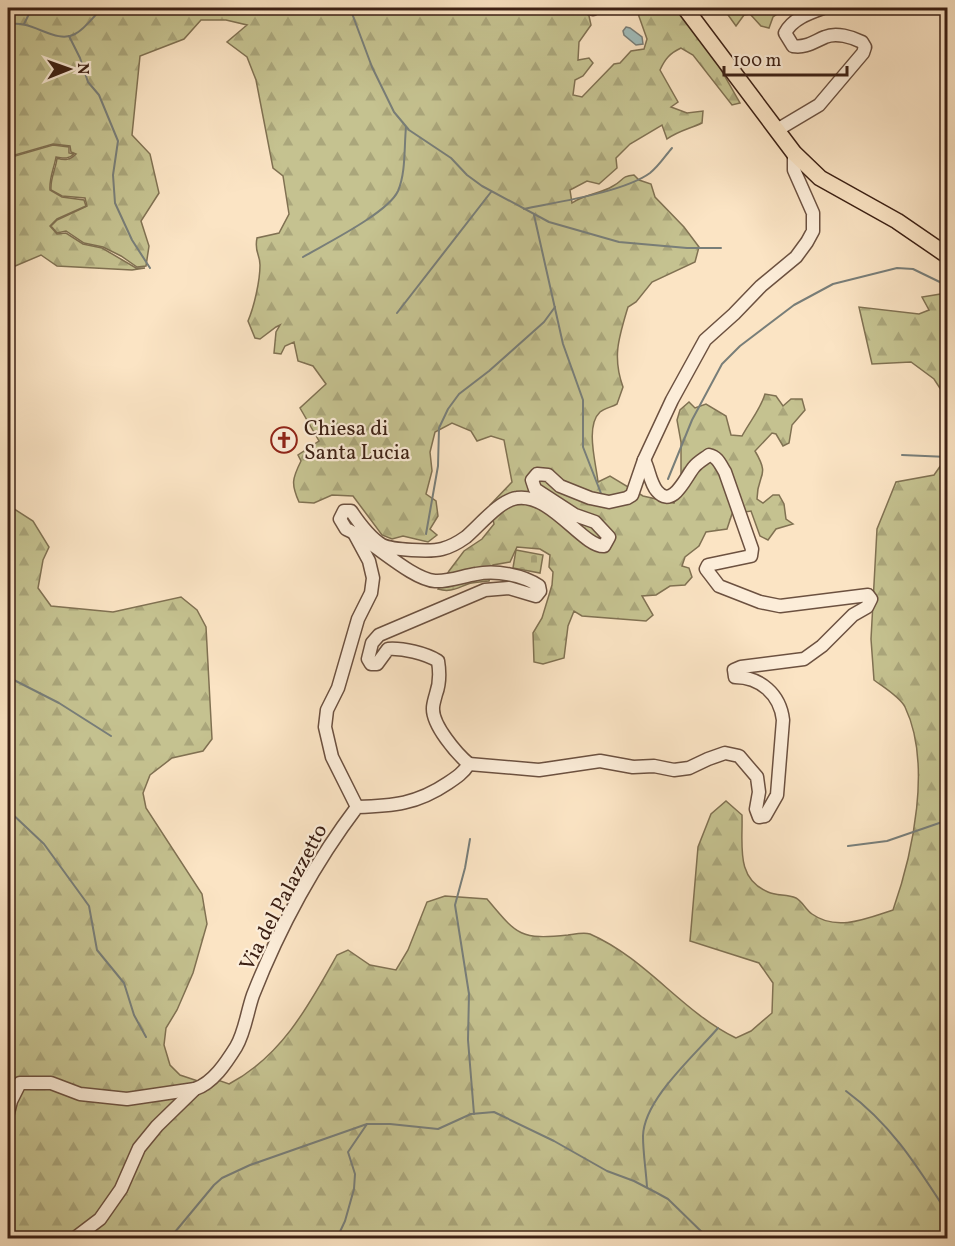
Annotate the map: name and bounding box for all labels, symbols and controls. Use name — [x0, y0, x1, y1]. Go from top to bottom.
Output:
north arrow — [39, 39, 99, 99]
scale bar — [724, 39, 847, 77]
text: 100 m — [733, 49, 782, 74]
text: N — [71, 63, 93, 75]
place label: Chiesa di Santa Lucia — [304, 415, 410, 468]
church icon: Chiesa di Santa Lucia — [269, 425, 299, 455]
street label: Via del Palazzetto — [233, 819, 335, 976]

